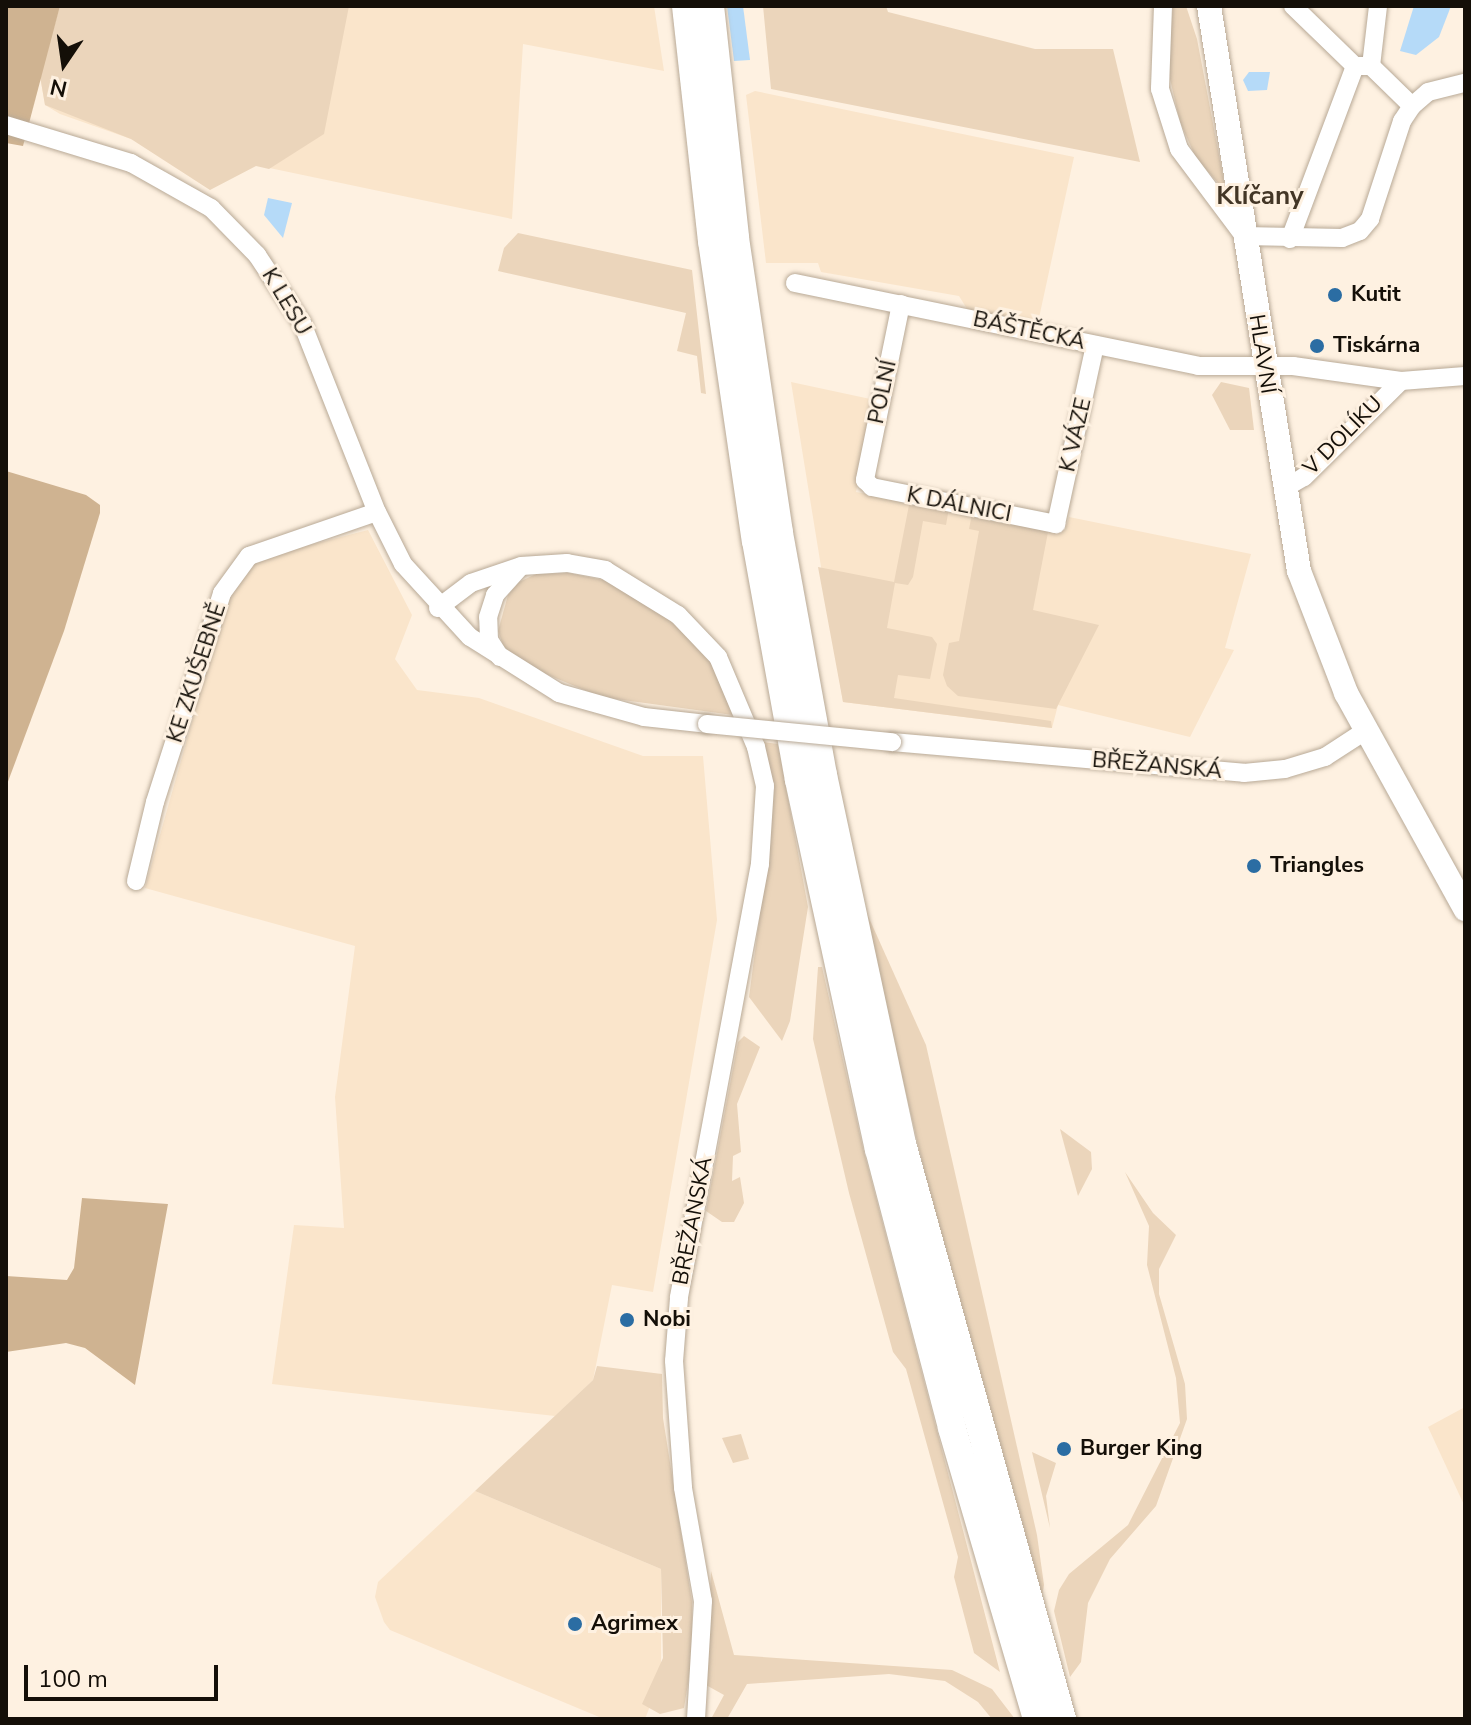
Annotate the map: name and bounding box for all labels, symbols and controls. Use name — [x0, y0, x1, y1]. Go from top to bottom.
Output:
north arrow — [24, 24, 104, 104]
text: N — [47, 71, 70, 104]
district label: Klíčany — [1216, 180, 1304, 212]
street label: K LESU — [256, 264, 316, 340]
place label: Kutit — [1351, 282, 1401, 308]
marker: Kutit — [1326, 286, 1344, 304]
street label: BÁŠTĚCKÁ — [971, 306, 1087, 356]
street label: HLAVNÍ — [1243, 312, 1281, 396]
place label: Tiskárna — [1333, 333, 1420, 359]
marker: Tiskárna — [1308, 337, 1326, 355]
street label: POLNÍ — [863, 358, 903, 426]
street label: V DOLÍKU — [1298, 391, 1388, 481]
street label: K VÁZE — [1055, 396, 1097, 474]
street label: K DÁLNICI — [905, 482, 1013, 528]
street label: KE ZKUŠEBNĚ — [162, 600, 232, 746]
street label: BŘEŽANSKÁ — [1091, 747, 1223, 785]
place label: Triangles — [1270, 853, 1364, 879]
marker: Triangles — [1245, 857, 1263, 875]
street label: BŘEŽANSKÁ — [668, 1155, 718, 1287]
place label: Nobi — [643, 1307, 691, 1333]
marker: Nobi — [618, 1311, 636, 1329]
place label: Burger King — [1080, 1436, 1202, 1462]
marker: Burger King — [1055, 1440, 1073, 1458]
place label: Agrimex — [591, 1611, 678, 1637]
marker: Agrimex — [566, 1615, 584, 1633]
scale bar — [28, 1649, 222, 1699]
text: 100 m — [38, 1663, 108, 1695]

